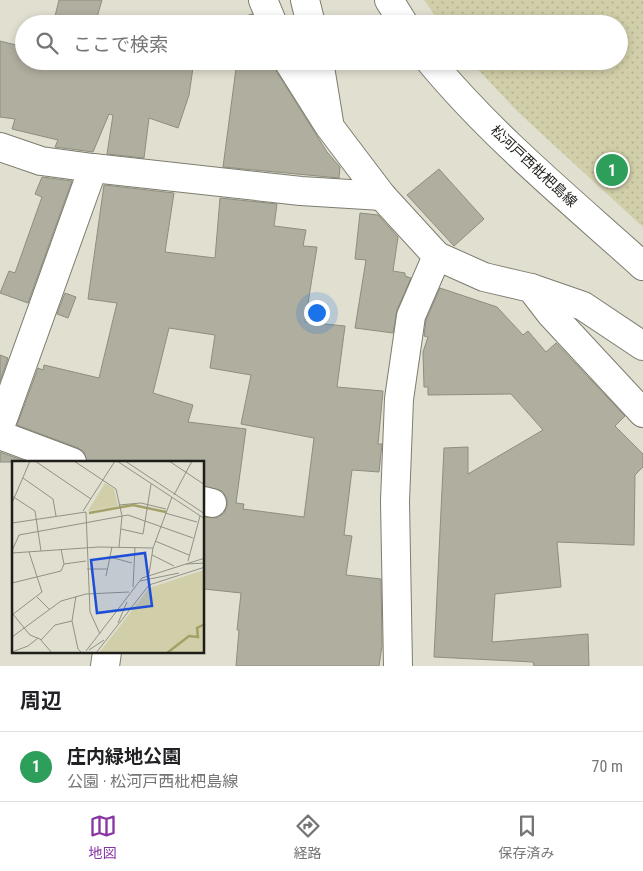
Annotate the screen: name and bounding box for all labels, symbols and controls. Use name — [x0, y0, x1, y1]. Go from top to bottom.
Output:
search box — [15, 15, 628, 70]
icon: search — [33, 29, 61, 57]
text: ここで検索 — [73, 33, 168, 56]
street label: 松河戸西枇杷島線 — [488, 122, 580, 210]
pin: 1 — [596, 151, 628, 189]
your location — [304, 300, 330, 326]
inset map — [12, 461, 205, 654]
text: 周辺 — [20, 689, 62, 713]
text: 庄内緑地公園 — [67, 745, 181, 768]
text: 1 — [32, 757, 40, 776]
text: 70 m — [591, 757, 623, 776]
text: 公園 · 松河戸西枇杷島線 — [67, 772, 238, 791]
tab: 地図 — [89, 812, 117, 862]
tab: 経路 — [294, 812, 322, 862]
tab: 保存済み — [499, 812, 555, 862]

